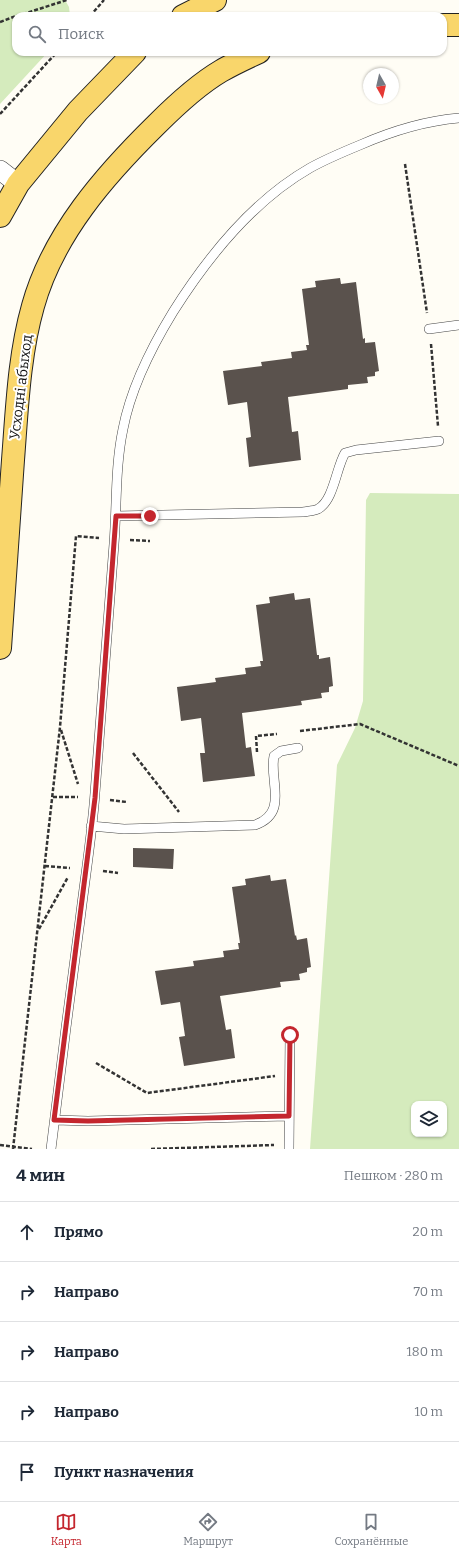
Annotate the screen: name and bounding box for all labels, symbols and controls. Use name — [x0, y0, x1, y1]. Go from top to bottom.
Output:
search box — [12, 12, 447, 56]
icon: search — [26, 23, 48, 45]
text: Поиск — [58, 25, 104, 43]
north arrow — [363, 68, 399, 104]
street label: Усходні абыход — [6, 333, 36, 441]
route end — [141, 507, 159, 525]
route start — [281, 1026, 299, 1044]
map controls — [411, 1101, 447, 1137]
button: layers — [411, 1101, 447, 1137]
text: 4 мин — [16, 1165, 65, 1186]
text: Пешком · 280 m — [344, 1168, 443, 1183]
icon: ahead — [16, 1221, 38, 1243]
text: Прямо — [54, 1223, 103, 1241]
text: 20 m — [413, 1224, 443, 1239]
icon: right — [16, 1281, 38, 1303]
text: Направо — [54, 1283, 119, 1301]
text: 70 m — [413, 1284, 443, 1299]
icon: right — [16, 1341, 38, 1363]
text: Направо — [54, 1343, 119, 1361]
text: 180 m — [407, 1344, 443, 1359]
icon: right — [16, 1401, 38, 1423]
text: Направо — [54, 1403, 119, 1421]
text: 10 m — [414, 1404, 443, 1419]
icon: arrive — [16, 1461, 38, 1483]
text: Пункт назначения — [54, 1463, 194, 1481]
tab: Карта — [51, 1511, 82, 1548]
tab: Маршрут — [183, 1511, 233, 1548]
tab: Сохранённые — [334, 1511, 408, 1548]

